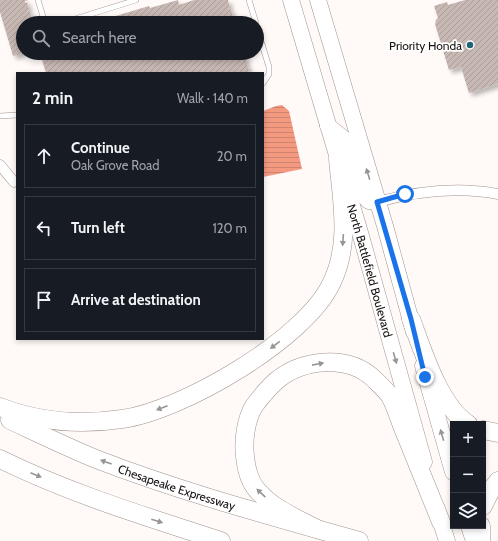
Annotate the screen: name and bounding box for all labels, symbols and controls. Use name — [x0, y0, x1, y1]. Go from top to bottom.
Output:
search box — [16, 16, 264, 60]
icon: search — [30, 27, 52, 49]
text: Search here — [62, 29, 137, 47]
place label: Priority Honda — [389, 38, 462, 53]
marker: Priority Honda — [465, 40, 475, 50]
text: 2 min — [32, 88, 73, 108]
text: Walk · 140 m — [177, 90, 248, 106]
text: Continue — [71, 139, 130, 157]
icon: ahead — [33, 145, 55, 167]
text: 20 m — [217, 148, 247, 164]
text: Oak Grove Road — [71, 157, 160, 173]
one-way arrow — [365, 167, 371, 179]
route start — [396, 185, 414, 203]
street label: North Battlefield Boulevard — [344, 202, 396, 339]
icon: left — [33, 217, 55, 239]
text: Turn left — [71, 219, 125, 237]
text: 120 m — [213, 220, 247, 236]
one-way arrow — [340, 234, 347, 246]
icon: arrive — [33, 289, 55, 311]
text: Arrive at destination — [71, 291, 201, 309]
one-way arrow — [269, 341, 280, 349]
one-way arrow — [392, 353, 398, 365]
one-way arrow — [311, 360, 324, 366]
route end — [416, 368, 434, 386]
one-way arrow — [155, 405, 167, 411]
map controls — [450, 421, 486, 529]
button: + — [450, 421, 486, 457]
one-way arrow — [439, 428, 445, 440]
button: − — [450, 457, 486, 493]
one-way arrow — [100, 459, 112, 465]
street label: Chesapeake Expressway — [116, 461, 237, 513]
one-way arrow — [30, 472, 41, 478]
one-way arrow — [256, 488, 266, 498]
button: layers — [450, 493, 486, 529]
one-way arrow — [152, 518, 164, 524]

